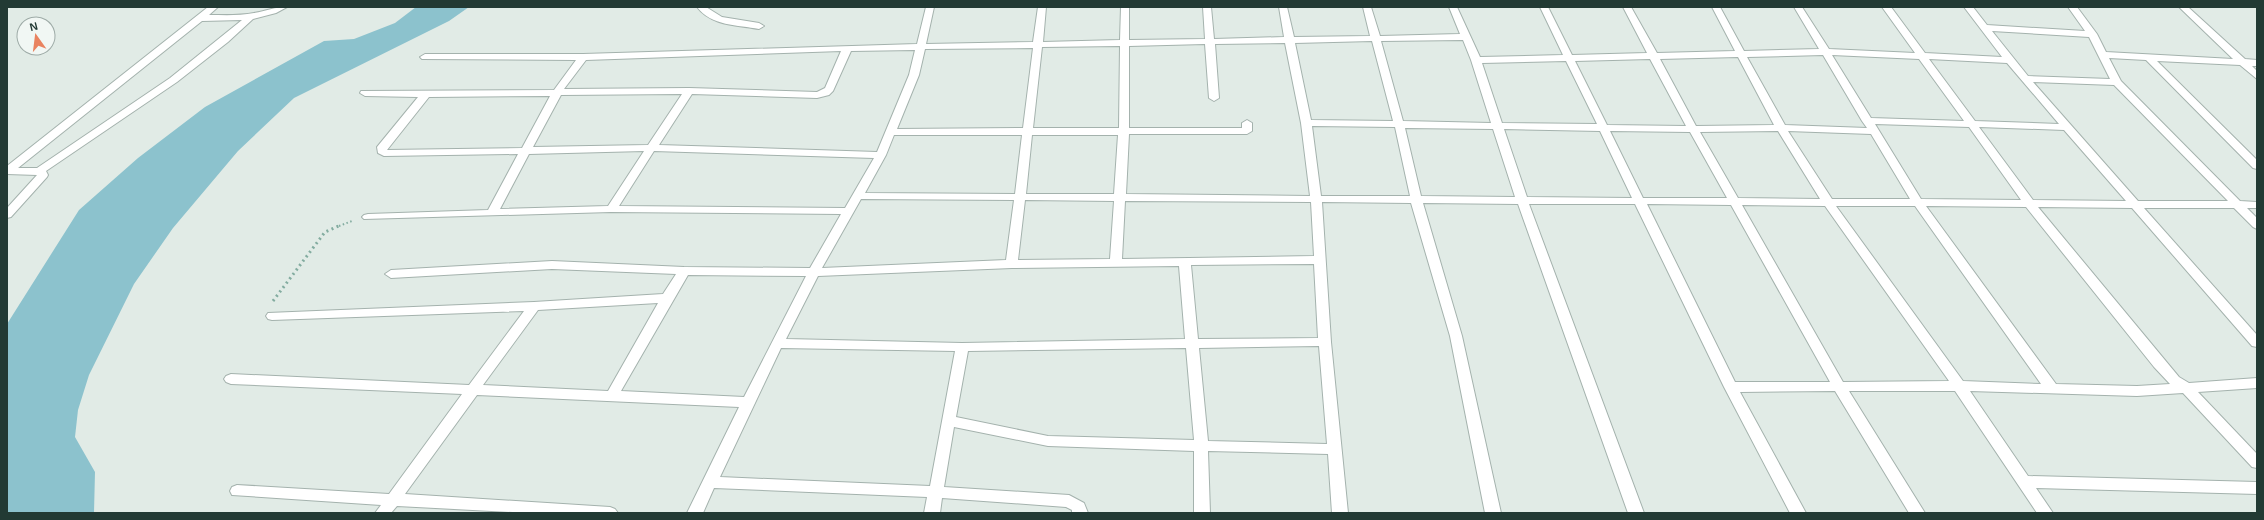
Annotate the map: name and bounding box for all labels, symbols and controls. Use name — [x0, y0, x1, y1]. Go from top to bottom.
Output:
north arrow — [16, 16, 56, 56]
text: N — [28, 20, 39, 33]

